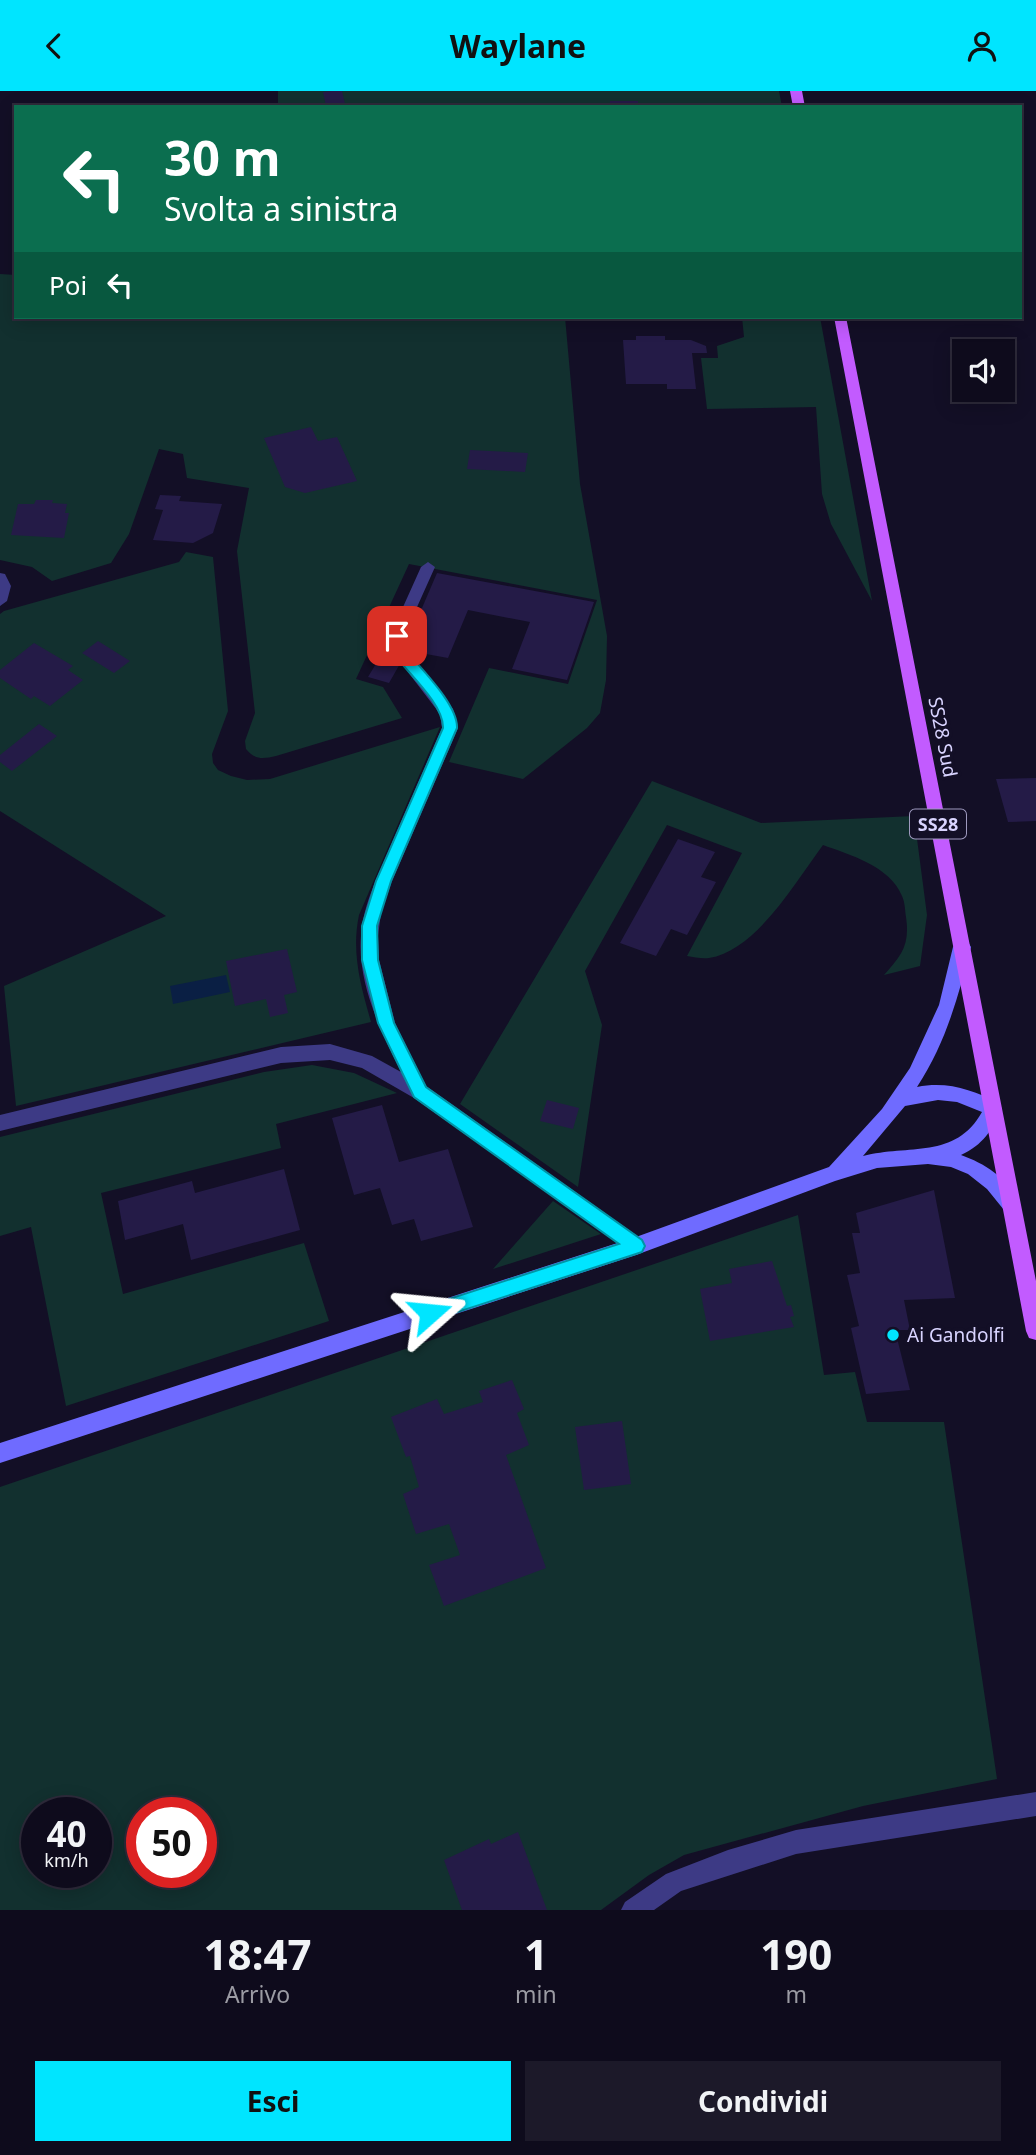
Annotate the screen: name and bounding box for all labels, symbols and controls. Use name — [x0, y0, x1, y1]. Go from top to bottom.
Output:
text: Waylane — [450, 24, 586, 67]
icon: back — [35, 27, 73, 65]
icon: person — [963, 27, 1001, 65]
text: 30 m — [164, 124, 281, 190]
icon: left — [49, 133, 140, 224]
text: Svolta a sinistra — [164, 187, 399, 230]
icon: left — [101, 266, 139, 304]
text: Poi — [49, 267, 87, 303]
map controls — [952, 339, 1015, 402]
button: sound — [952, 339, 1015, 402]
pin — [367, 606, 427, 666]
icon: arrive — [378, 617, 416, 655]
street label: SS28 Sud — [922, 695, 964, 779]
road number: SS28 — [910, 809, 966, 839]
position arrow — [393, 1276, 467, 1350]
place label: Ai Gandolfi — [907, 1322, 1005, 1348]
marker: Ai Gandolfi — [885, 1327, 901, 1343]
speed limit sign: 50 — [126, 1797, 217, 1888]
text: 40 — [46, 1810, 87, 1857]
text: km/h — [44, 1848, 89, 1872]
text: 18:47 — [204, 1925, 311, 1982]
text: 1 — [524, 1925, 548, 1982]
text: 190 — [760, 1925, 832, 1982]
text: Arrivo — [225, 1978, 290, 2010]
text: min — [515, 1978, 557, 2010]
text: m — [786, 1978, 807, 2010]
button: Esci — [35, 2061, 511, 2141]
button: Condividi — [525, 2061, 1001, 2141]

